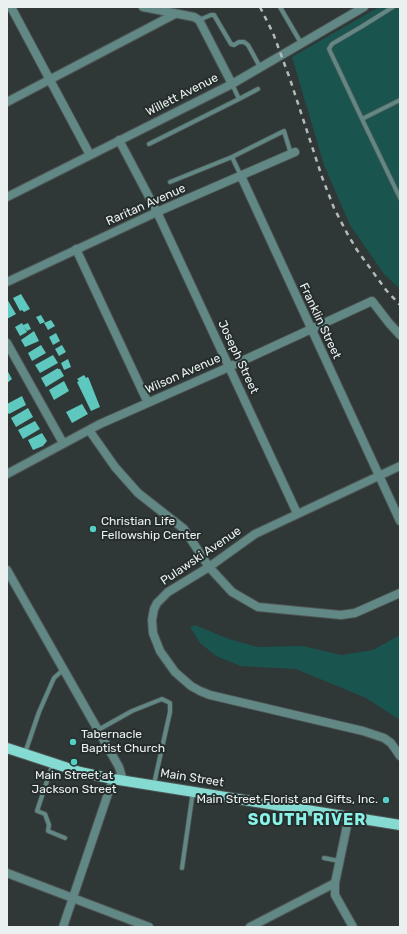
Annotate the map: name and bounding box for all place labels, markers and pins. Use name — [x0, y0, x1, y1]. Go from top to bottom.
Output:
place label: Christian Life Fellowship Center — [101, 515, 201, 543]
marker: Christian Life Fellowship Center — [88, 524, 98, 534]
place label: Tabernacle Baptist Church — [81, 728, 165, 756]
marker: Tabernacle Baptist Church — [68, 737, 78, 747]
marker: Main Street at Jackson Street — [69, 757, 79, 767]
place label: Main Street at Jackson Street — [32, 769, 116, 797]
place label: Main Street Florist and Gifts, Inc. — [196, 793, 378, 807]
marker: Main Street Florist and Gifts, Inc. — [381, 795, 391, 805]

